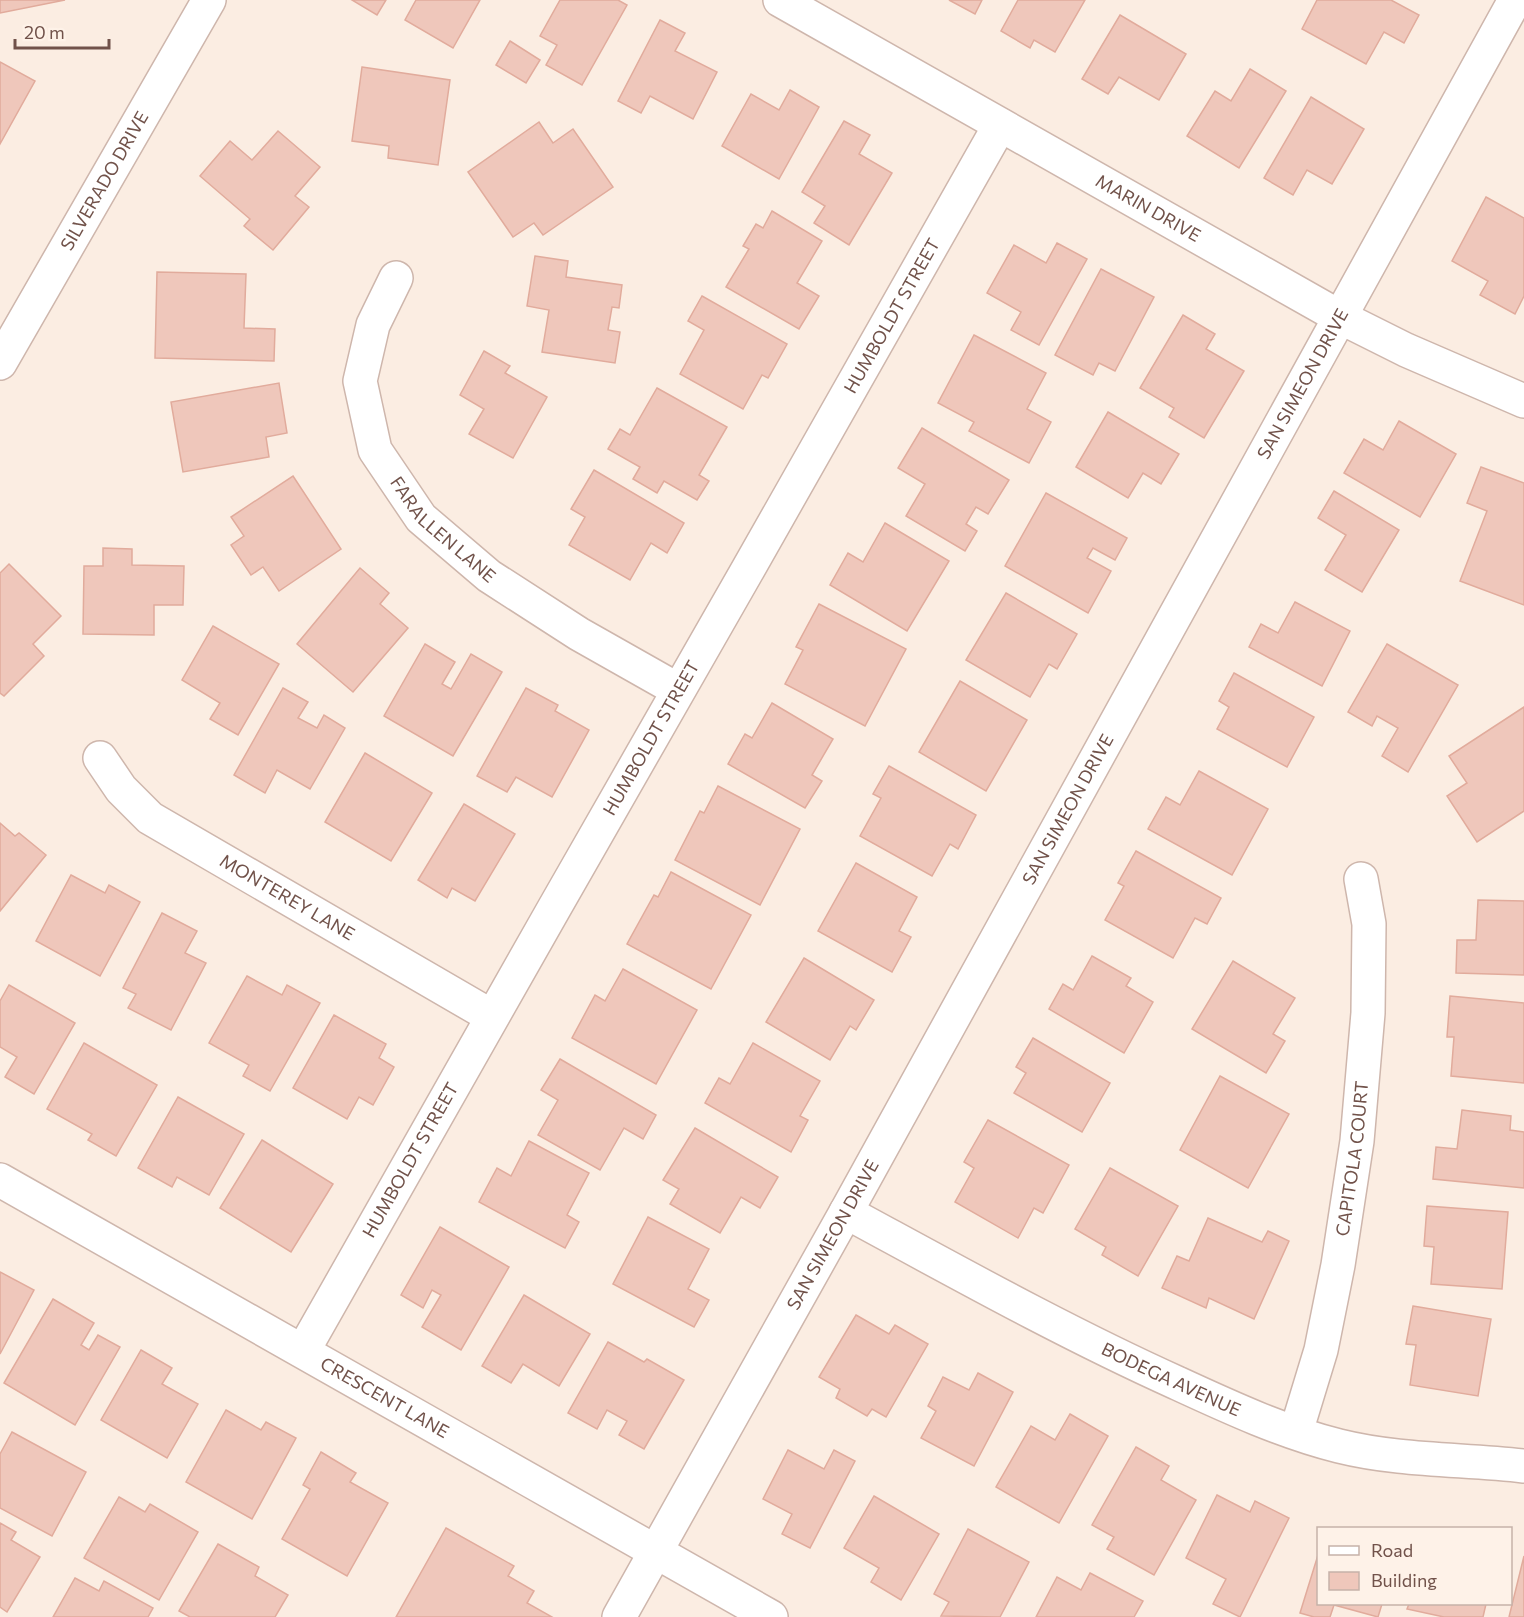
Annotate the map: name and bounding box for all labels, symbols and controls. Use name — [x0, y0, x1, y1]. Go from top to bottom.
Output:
scale bar — [15, 12, 110, 50]
text: 20 m — [24, 21, 65, 43]
street label: SILVERADO DRIVE — [55, 107, 153, 254]
street label: MARIN DRIVE — [1092, 169, 1205, 246]
street label: HUMBOLDT STREET — [839, 234, 944, 397]
street label: SAN SIMEON DRIVE — [1252, 304, 1353, 463]
street label: FARALLEN LANE — [386, 472, 501, 587]
street label: HUMBOLDT STREET — [598, 656, 704, 819]
street label: SAN SIMEON DRIVE — [1017, 730, 1118, 888]
street label: MONTEREY LANE — [216, 849, 359, 945]
street label: HUMBOLDT STREET — [357, 1078, 462, 1241]
street label: CAPITOLA COURT — [1331, 1080, 1372, 1237]
street label: SAN SIMEON DRIVE — [781, 1155, 883, 1313]
street label: BODEGA AVENUE — [1098, 1337, 1245, 1420]
street label: CRESCENT LANE — [317, 1352, 453, 1442]
legend — [1317, 1527, 1512, 1605]
text: Road — [1371, 1539, 1413, 1561]
text: Building — [1371, 1569, 1437, 1591]

